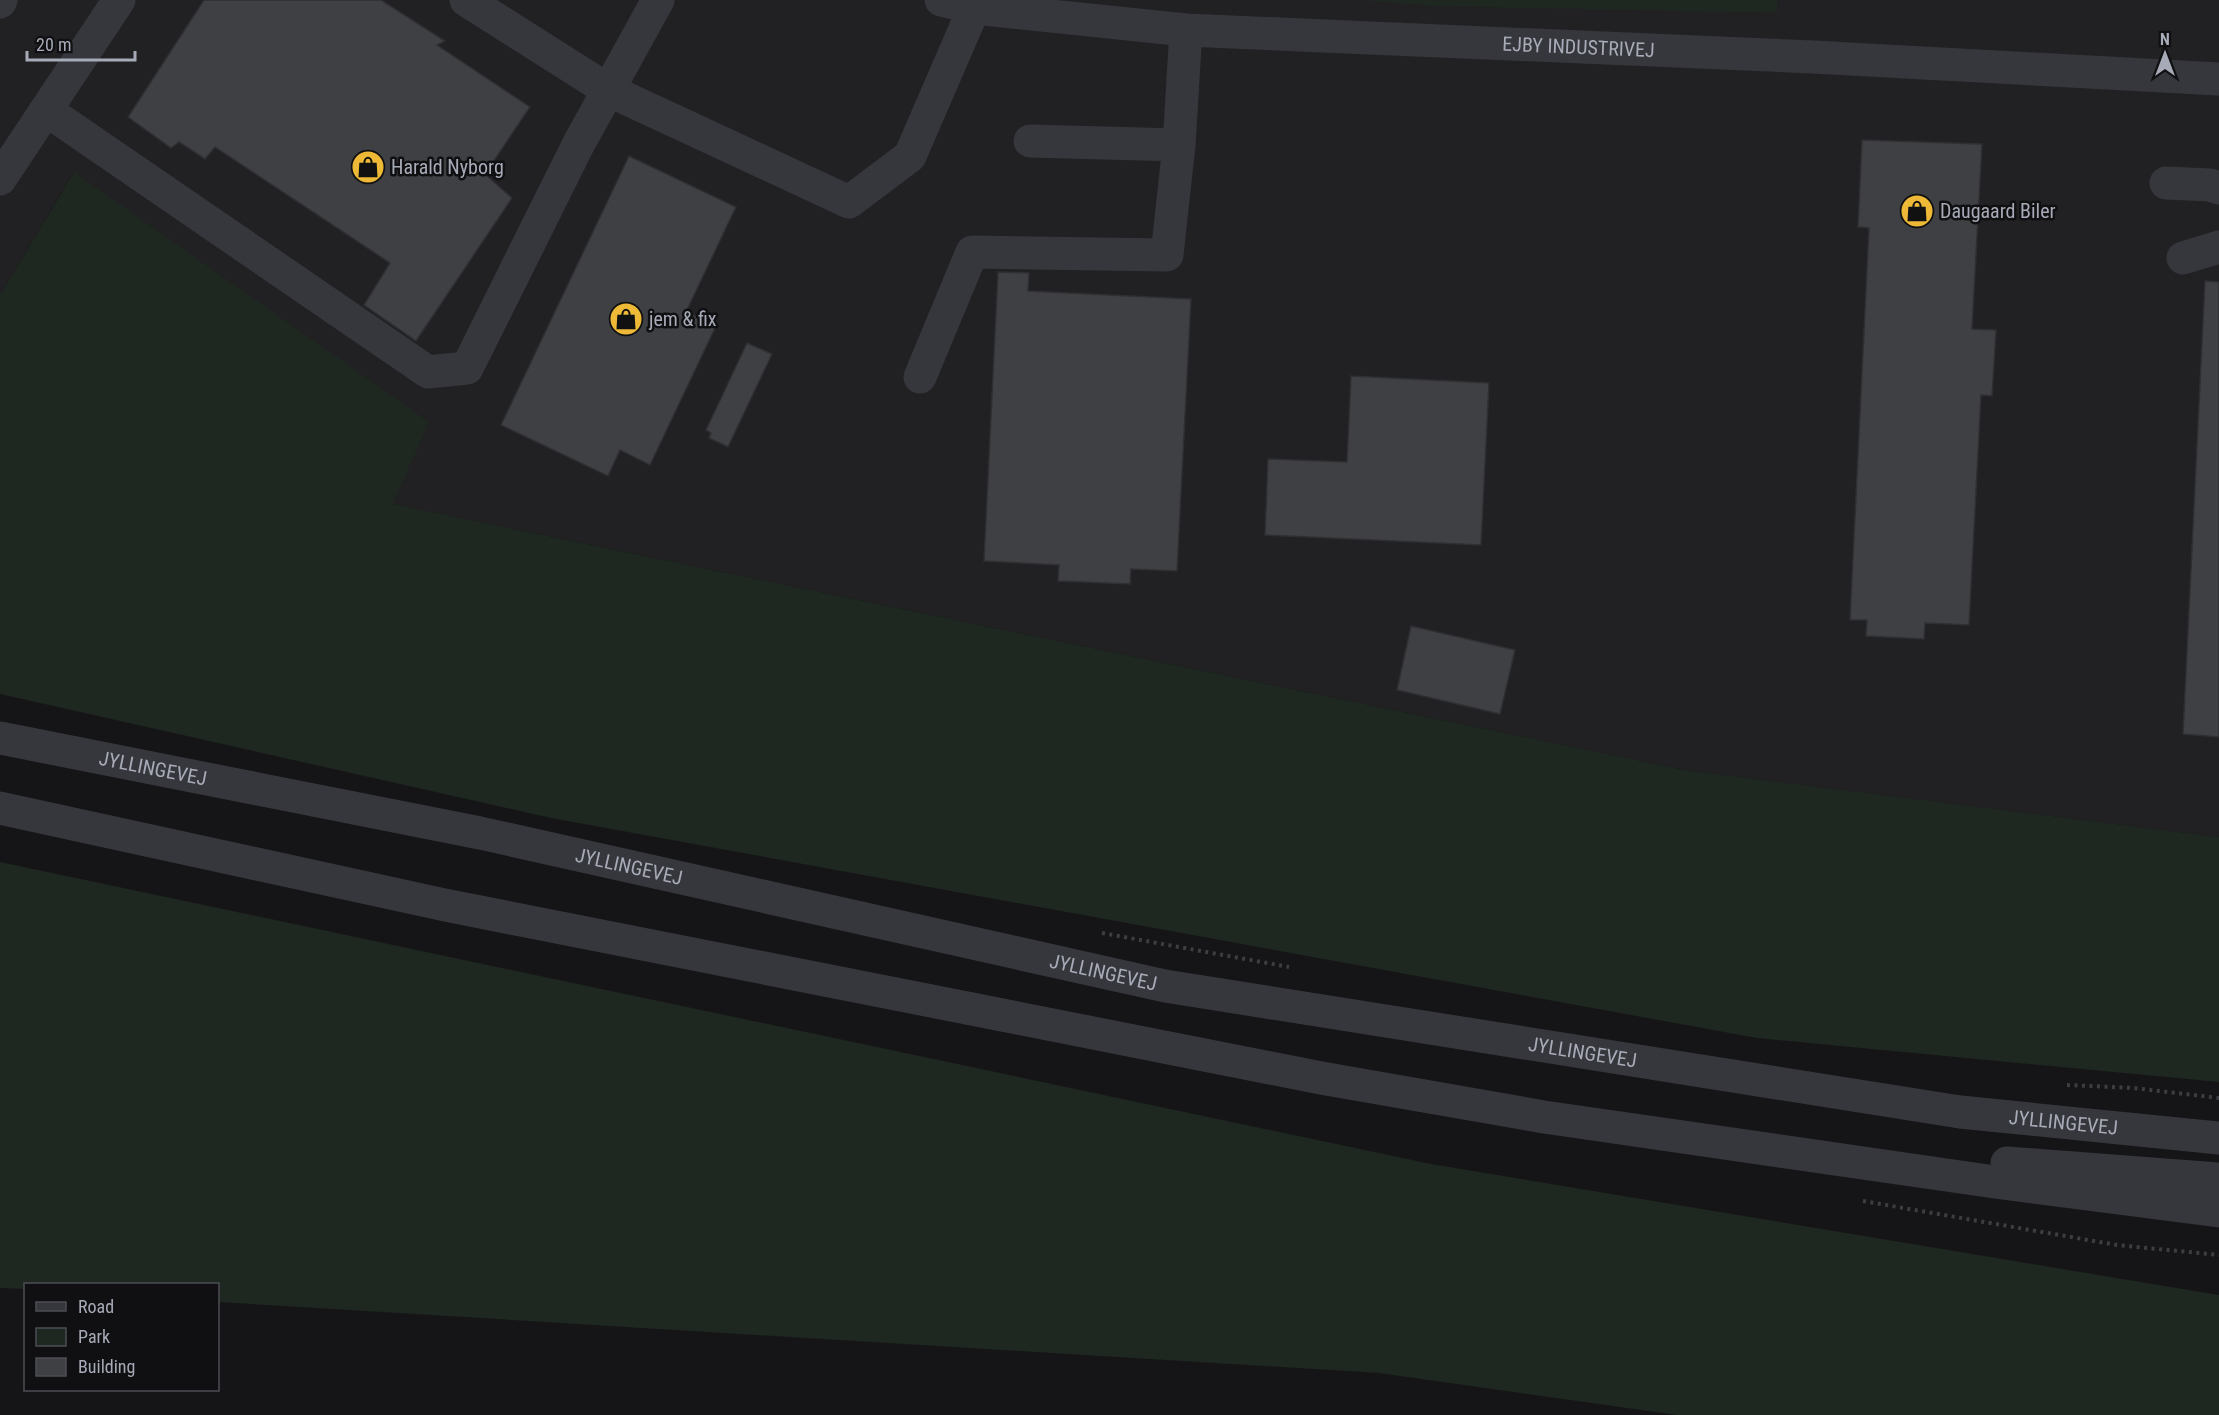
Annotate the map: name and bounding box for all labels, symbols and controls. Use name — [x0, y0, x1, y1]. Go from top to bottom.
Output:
scale bar — [27, 24, 135, 62]
north arrow — [2135, 24, 2195, 84]
text: N — [2160, 30, 2170, 49]
street label: EJBY INDUSTRIVEJ — [1502, 32, 1655, 62]
text: 20 m — [36, 34, 71, 55]
shop icon: Harald Nyborg — [350, 149, 386, 185]
place label: Harald Nyborg — [391, 155, 504, 179]
shop icon: Daugaard Biler — [1899, 193, 1935, 229]
place label: Daugaard Biler — [1940, 199, 2056, 223]
shop icon: jem & fix — [608, 301, 644, 337]
place label: jem & fix — [648, 307, 717, 331]
street label: JYLLINGEVEJ — [97, 746, 209, 791]
street label: JYLLINGEVEJ — [573, 843, 685, 890]
street label: JYLLINGEVEJ — [1047, 949, 1159, 996]
street label: JYLLINGEVEJ — [1527, 1032, 1638, 1073]
street label: JYLLINGEVEJ — [2008, 1105, 2119, 1140]
legend — [24, 1283, 219, 1391]
text: Road — [78, 1296, 114, 1317]
text: Park — [78, 1326, 110, 1347]
text: Building — [78, 1356, 135, 1377]

